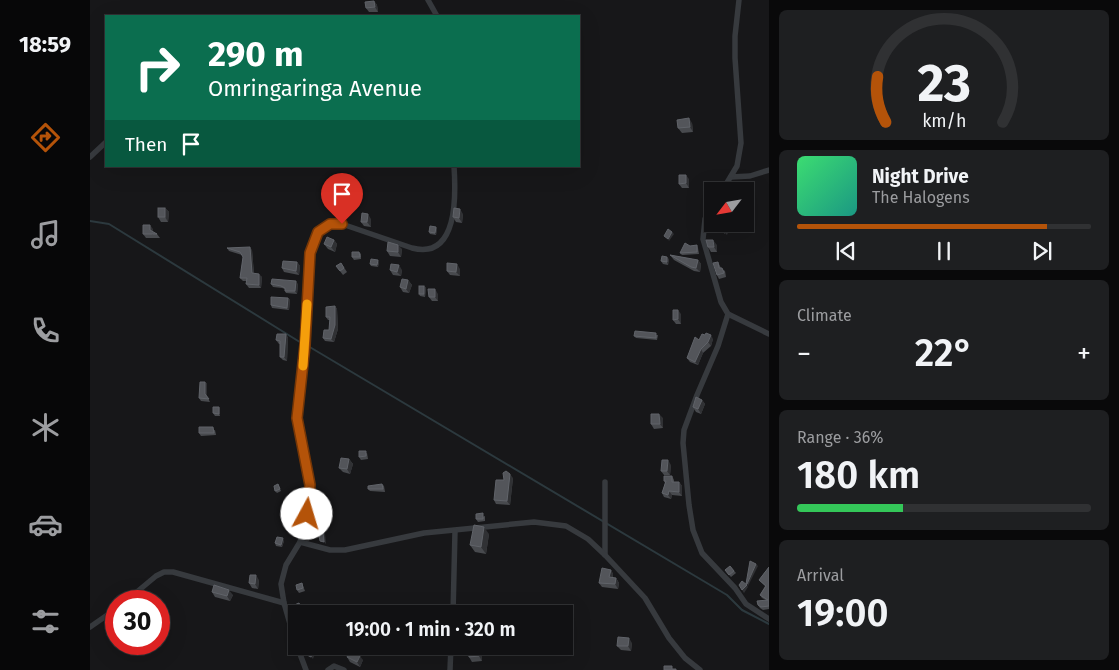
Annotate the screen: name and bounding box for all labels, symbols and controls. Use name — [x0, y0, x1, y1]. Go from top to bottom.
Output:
text: 18:59 — [19, 31, 71, 58]
text: 290 m — [208, 33, 304, 75]
icon: right — [125, 35, 190, 100]
text: 23 — [917, 52, 971, 115]
text: Omringaringa Avenue — [208, 75, 422, 102]
text: km/h — [922, 110, 966, 132]
icon: directions — [28, 120, 63, 155]
icon: arrive — [177, 130, 205, 158]
text: Then — [125, 133, 167, 156]
text: Night Drive — [872, 165, 969, 188]
pin — [321, 173, 363, 224]
icon: arrive — [328, 180, 356, 208]
north arrow — [704, 182, 754, 232]
map controls — [704, 182, 754, 232]
text: The Halogens — [872, 188, 970, 207]
icon: music — [28, 217, 63, 252]
icon: previous — [832, 237, 860, 265]
icon: pause — [930, 237, 958, 265]
icon: next — [1028, 237, 1056, 265]
text: Climate — [797, 306, 852, 325]
icon: phone — [28, 313, 63, 348]
text: 22° — [915, 330, 973, 376]
text: − — [797, 337, 811, 370]
text: + — [1077, 337, 1091, 370]
icon: climate — [28, 410, 63, 445]
text: Range · 36% — [797, 428, 883, 447]
text: 180 km — [797, 452, 920, 498]
position arrow — [280, 487, 332, 539]
icon: car — [28, 507, 63, 542]
text: Arrival — [797, 566, 844, 585]
speed limit sign: 30 — [105, 590, 170, 655]
text: 19:00 — [797, 590, 888, 636]
icon: filters — [28, 604, 63, 639]
text: 19:00 · 1 min · 320 m — [345, 618, 516, 641]

